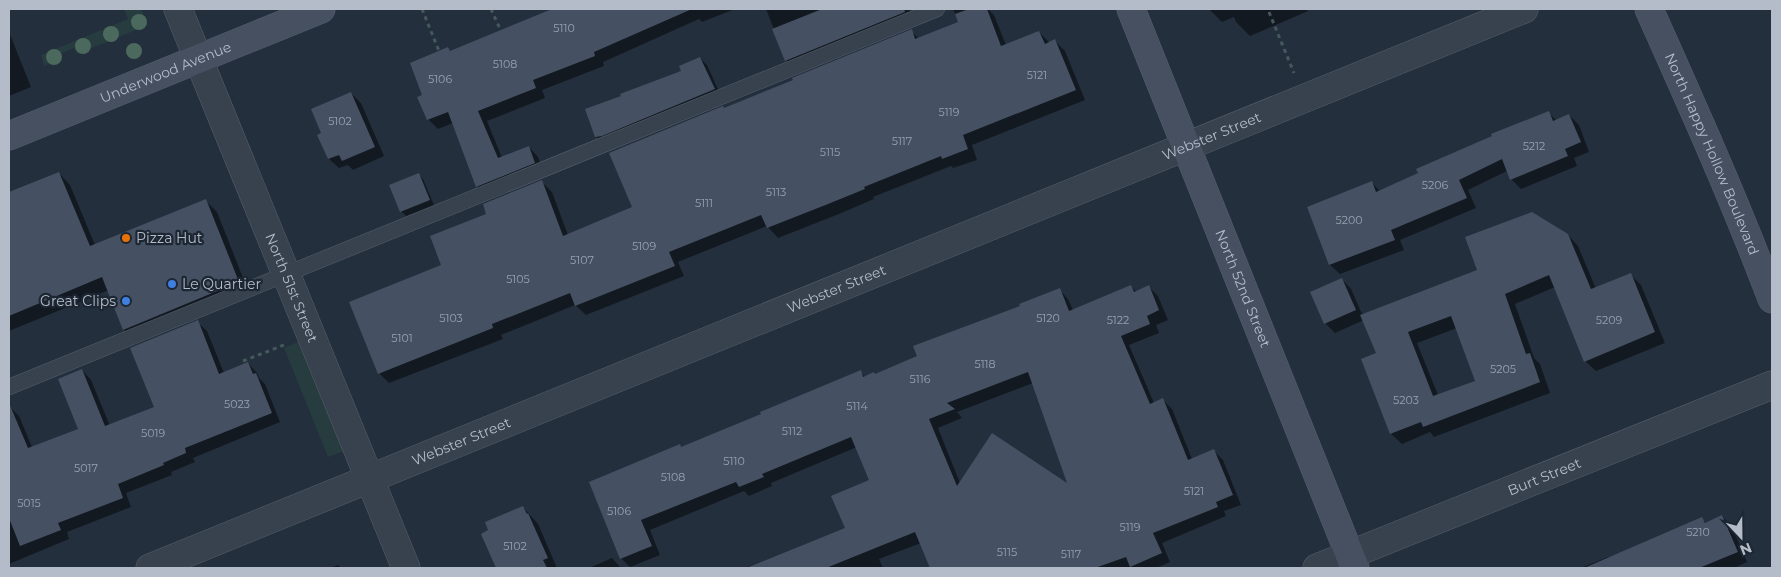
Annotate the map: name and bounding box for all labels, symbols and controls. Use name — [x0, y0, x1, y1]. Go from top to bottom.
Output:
house number: 5110 — [553, 21, 575, 35]
street label: Underwood Avenue — [97, 38, 234, 107]
street label: North Happy Hollow Boulevard — [1661, 50, 1763, 258]
house number: 5108 — [493, 57, 517, 71]
house number: 5121 — [1027, 68, 1047, 82]
house number: 5106 — [428, 72, 452, 86]
house number: 5119 — [939, 105, 960, 119]
street label: Webster Street — [1159, 108, 1264, 164]
house number: 5102 — [328, 114, 352, 128]
house number: 5117 — [892, 134, 912, 148]
house number: 5212 — [1523, 139, 1545, 153]
house number: 5115 — [820, 145, 840, 159]
house number: 5206 — [1422, 178, 1448, 192]
house number: 5113 — [766, 185, 786, 199]
house number: 5111 — [695, 196, 713, 210]
house number: 5200 — [1336, 213, 1362, 227]
street label: North 52nd Street — [1211, 227, 1275, 350]
place label: Pizza Hut — [136, 229, 203, 247]
street label: North 51st Street — [261, 230, 322, 345]
marker: Pizza Hut — [120, 232, 132, 244]
house number: 5109 — [632, 239, 656, 253]
house number: 5107 — [570, 253, 594, 267]
street label: Webster Street — [784, 260, 889, 317]
house number: 5105 — [506, 272, 530, 286]
place label: Le Quartier — [182, 275, 261, 293]
marker: Le Quartier — [166, 278, 178, 290]
place label: Great Clips — [40, 292, 116, 310]
marker: Great Clips — [120, 295, 132, 307]
house number: 5103 — [439, 311, 463, 325]
house number: 5120 — [1036, 311, 1060, 325]
house number: 5122 — [1107, 313, 1129, 327]
house number: 5209 — [1596, 313, 1622, 327]
house number: 5101 — [391, 331, 413, 345]
house number: 5118 — [974, 357, 996, 371]
house number: 5205 — [1490, 362, 1516, 376]
house number: 5116 — [910, 372, 931, 386]
house number: 5203 — [1393, 393, 1419, 407]
house number: 5023 — [224, 397, 250, 411]
house number: 5114 — [846, 399, 868, 413]
street label: Webster Street — [409, 413, 514, 470]
house number: 5112 — [782, 424, 802, 438]
house number: 5019 — [141, 426, 165, 440]
house number: 5110 — [723, 454, 745, 468]
street label: Burt Street — [1505, 454, 1584, 499]
house number: 5017 — [74, 461, 98, 475]
house number: 5108 — [661, 470, 685, 484]
house number: 5121 — [1184, 484, 1204, 498]
house number: 5015 — [17, 496, 41, 510]
house number: 5106 — [607, 504, 631, 518]
north arrow — [1716, 512, 1766, 562]
house number: 5119 — [1120, 520, 1141, 534]
house number: 5210 — [1686, 525, 1710, 539]
house number: 5102 — [503, 539, 527, 553]
text: N — [1737, 539, 1754, 560]
house number: 5115 — [997, 545, 1017, 559]
house number: 5117 — [1061, 547, 1081, 561]

